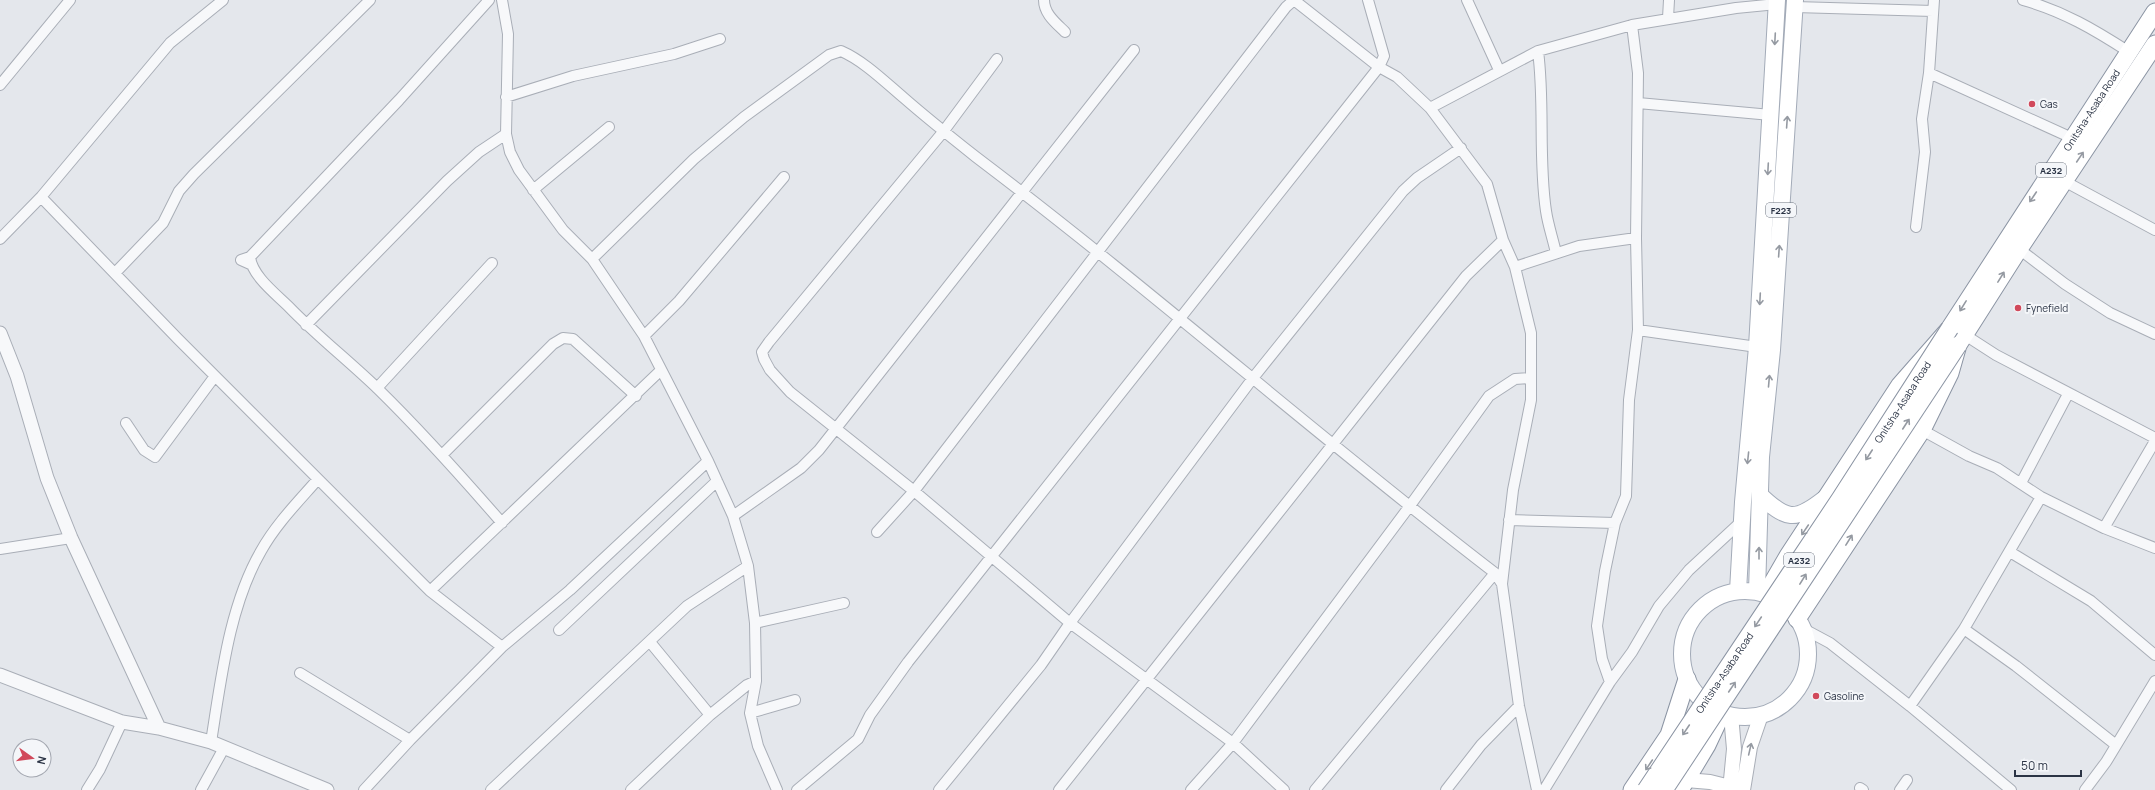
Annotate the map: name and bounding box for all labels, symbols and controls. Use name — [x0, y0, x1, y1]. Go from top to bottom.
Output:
one-way arrow — [1771, 32, 1779, 45]
street label: Onitsha-Asaba Road — [2060, 66, 2123, 154]
place label: Gas — [2040, 97, 2058, 111]
marker: Gas — [2027, 99, 2037, 109]
one-way arrow — [1784, 116, 1791, 129]
one-way arrow — [2076, 151, 2084, 162]
one-way arrow — [1764, 162, 1771, 175]
road number: A232 — [2036, 163, 2066, 177]
one-way arrow — [2029, 191, 2037, 203]
road number: F223 — [1766, 203, 1796, 217]
one-way arrow — [1775, 245, 1782, 258]
one-way arrow — [1997, 272, 2005, 283]
one-way arrow — [1757, 292, 1764, 305]
one-way arrow — [1959, 300, 1967, 311]
place label: Fynefield — [2026, 301, 2068, 315]
marker: Fynefield — [2013, 303, 2023, 313]
street label: Onitsha-Asaba Road — [1871, 358, 1934, 446]
one-way arrow — [1766, 375, 1773, 388]
one-way arrow — [1902, 419, 1910, 430]
one-way arrow — [1864, 450, 1873, 461]
one-way arrow — [1744, 451, 1752, 464]
one-way arrow — [1801, 524, 1809, 535]
one-way arrow — [1845, 535, 1853, 546]
one-way arrow — [1755, 547, 1763, 560]
road number: A232 — [1784, 553, 1814, 567]
one-way arrow — [1799, 574, 1807, 585]
one-way arrow — [1754, 616, 1762, 627]
street label: Onitsha-Asaba Road — [1692, 629, 1756, 716]
one-way arrow — [1728, 682, 1736, 693]
place label: Gasoline — [1824, 689, 1864, 703]
marker: Gasoline — [1811, 691, 1821, 701]
one-way arrow — [1682, 725, 1690, 736]
north arrow — [12, 738, 52, 778]
one-way arrow — [1746, 743, 1754, 756]
scale bar — [2015, 752, 2081, 778]
text: N — [34, 755, 50, 766]
text: 50 m — [2021, 757, 2048, 774]
one-way arrow — [1645, 759, 1653, 770]

